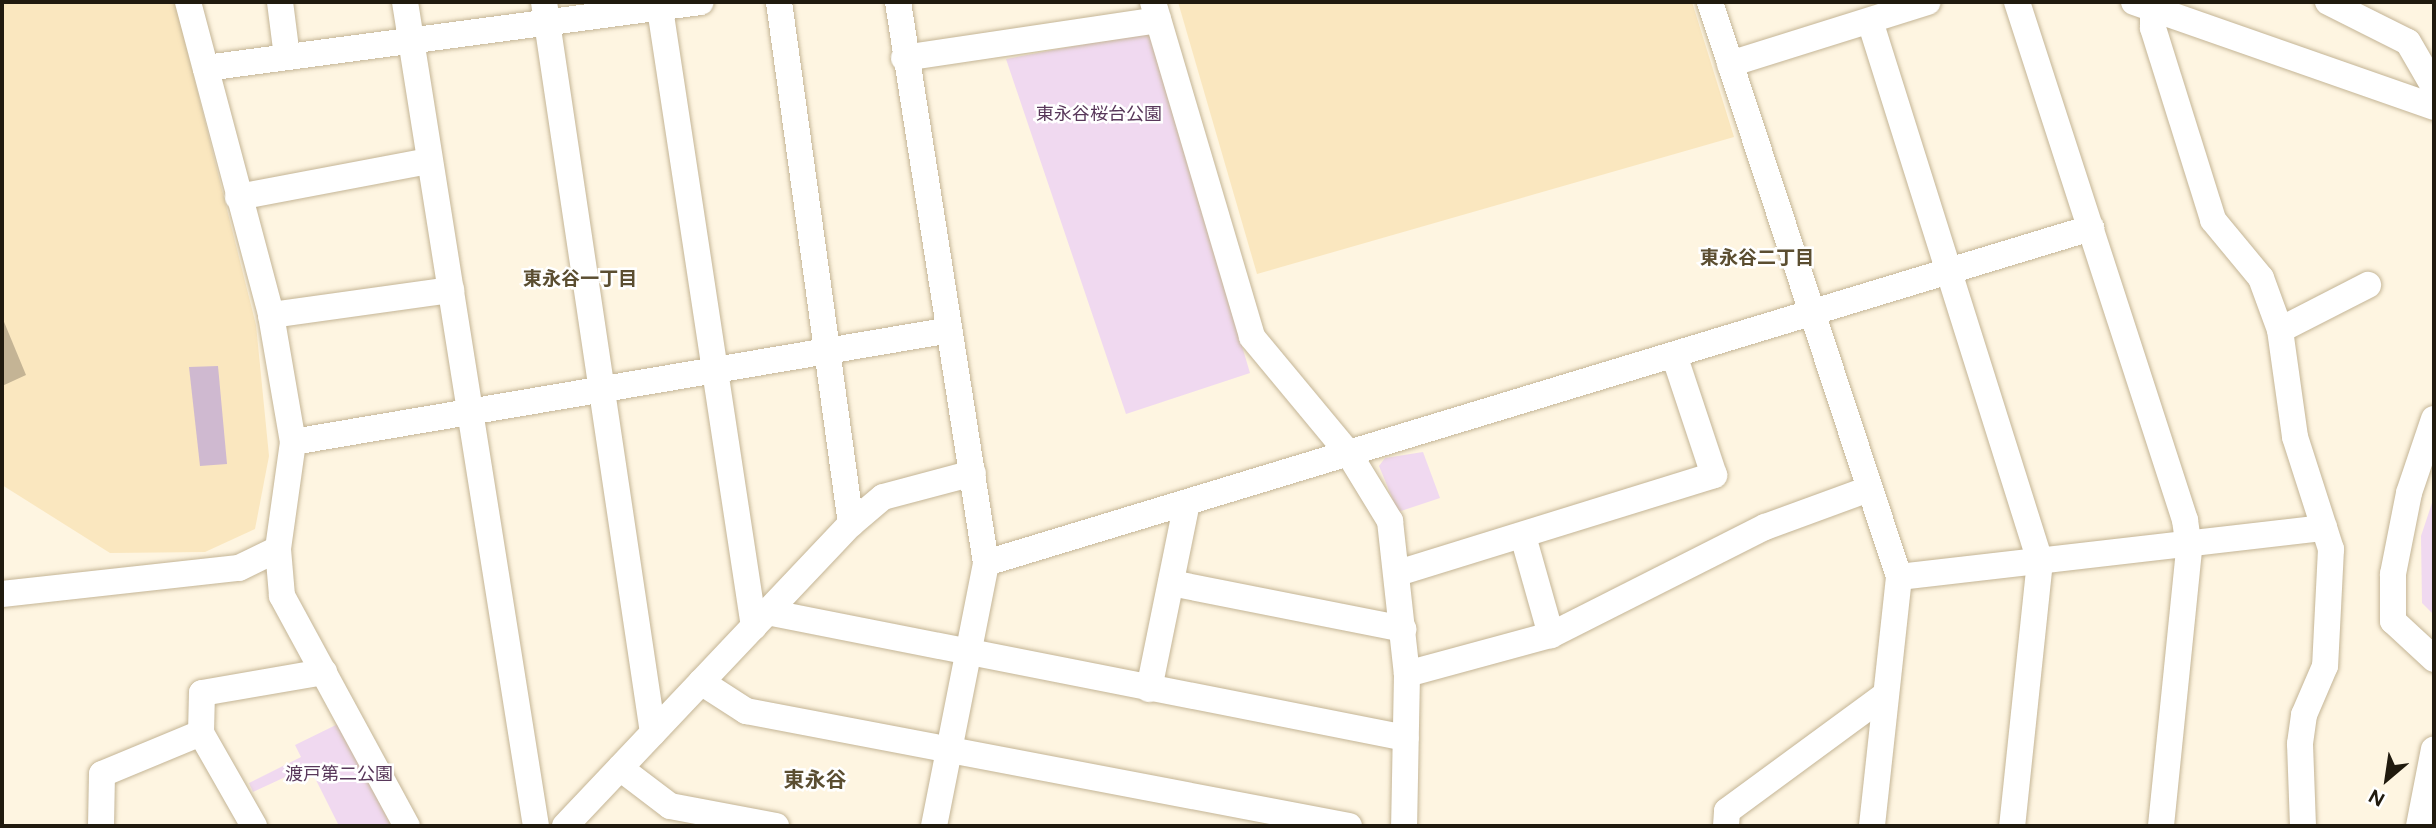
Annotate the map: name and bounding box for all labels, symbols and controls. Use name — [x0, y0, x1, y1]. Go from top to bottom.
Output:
park label: 東永谷桜台公園 — [1036, 103, 1162, 125]
district label: 東永谷二丁目 — [1700, 247, 1814, 269]
district label: 東永谷一丁目 — [523, 268, 637, 290]
north arrow — [2352, 744, 2422, 814]
park label: 渡戸第二公園 — [285, 763, 393, 785]
district label: 東永谷 — [784, 767, 846, 793]
text: N — [2365, 784, 2389, 811]

